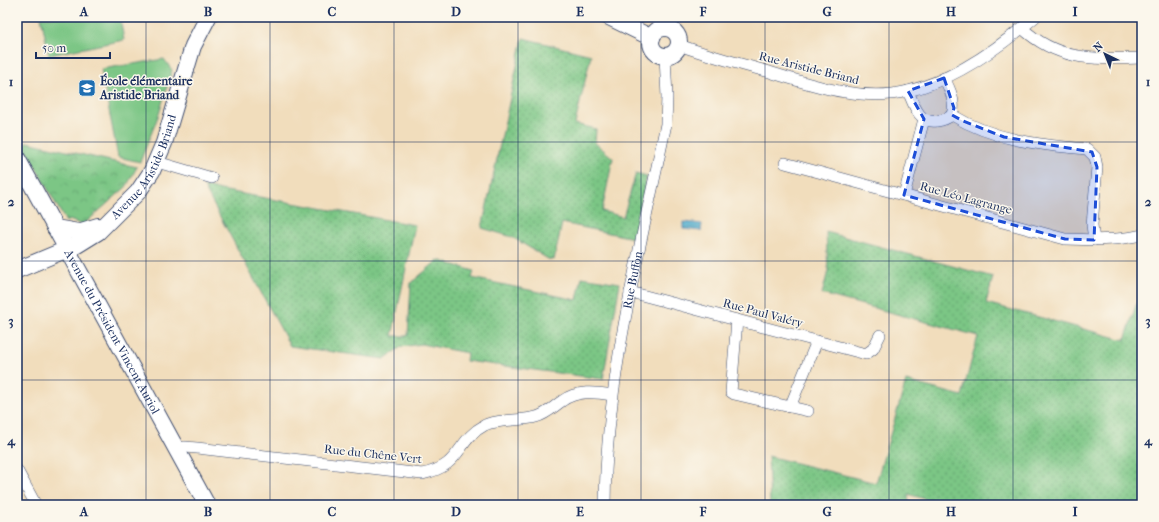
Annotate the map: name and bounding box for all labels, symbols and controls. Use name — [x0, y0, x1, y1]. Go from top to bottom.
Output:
text: A — [79, 4, 89, 19]
text: B — [204, 4, 213, 19]
text: C — [328, 4, 337, 19]
text: D — [451, 4, 461, 19]
text: E — [576, 4, 584, 19]
text: F — [699, 4, 707, 19]
text: G — [822, 4, 832, 19]
text: H — [946, 4, 957, 19]
text: I — [1072, 4, 1078, 19]
scale bar — [36, 34, 110, 60]
north arrow — [1085, 34, 1125, 74]
text: N — [1091, 39, 1106, 55]
text: 50 m — [42, 41, 66, 55]
street label: Rue Aristide Briand — [757, 49, 861, 87]
place label: École élémentaire Aristide Briand — [99, 73, 193, 102]
text: 1 — [9, 74, 14, 89]
text: 1 — [1146, 74, 1151, 89]
school or university icon: École élémentaire Aristide Briand — [77, 78, 97, 98]
street label: Avenue Aristide Briand — [107, 112, 179, 223]
street label: Rue Léo Lagrange — [918, 179, 1014, 217]
text: 2 — [8, 194, 15, 209]
text: 2 — [1145, 194, 1152, 209]
street label: Avenue du Président Vincent Auriol — [61, 246, 163, 417]
street label: Rue Buffon — [620, 250, 645, 310]
street label: Rue Paul Valéry — [721, 296, 805, 331]
text: 3 — [8, 313, 14, 329]
text: 3 — [1145, 313, 1151, 329]
text: 4 — [6, 433, 16, 449]
text: 4 — [1143, 433, 1153, 449]
street label: Rue du Chêne Vert — [323, 442, 423, 466]
text: A — [79, 504, 89, 519]
text: B — [204, 504, 213, 519]
text: C — [328, 504, 337, 519]
text: D — [451, 504, 461, 519]
text: E — [576, 504, 584, 519]
text: F — [699, 504, 707, 519]
text: G — [822, 504, 832, 519]
text: H — [946, 504, 957, 519]
text: I — [1072, 504, 1078, 519]

